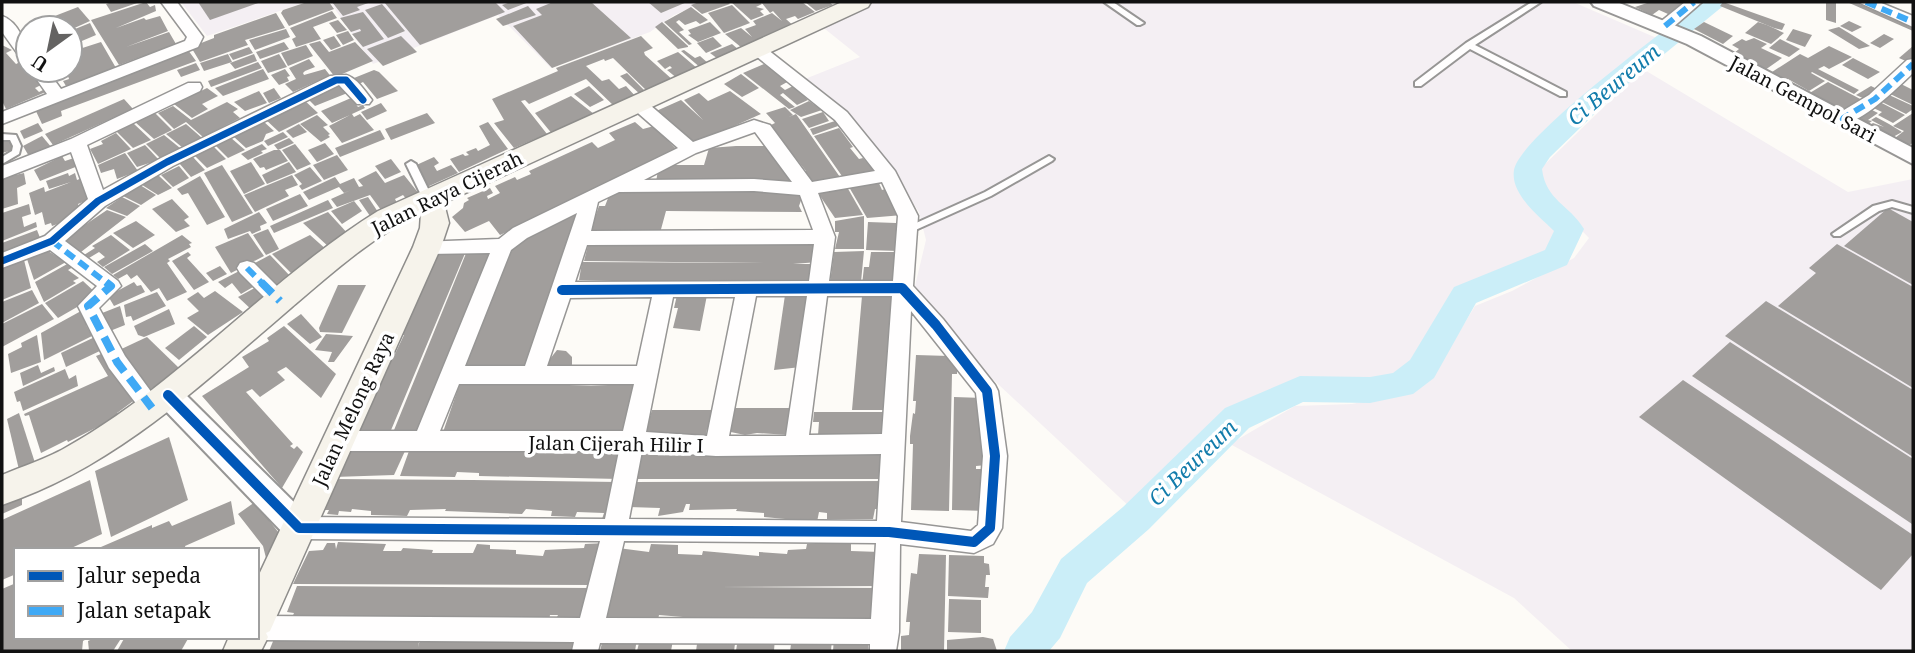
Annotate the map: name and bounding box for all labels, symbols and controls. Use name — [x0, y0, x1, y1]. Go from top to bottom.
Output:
north arrow — [14, 14, 84, 84]
water label: Ci Beureum — [1561, 37, 1666, 131]
text: U — [27, 48, 53, 78]
street label: Jalan Gempol Sari — [1724, 49, 1881, 149]
street label: Jalan Raya Cijerah — [366, 145, 527, 241]
street label: Jalan Melong Raya — [305, 327, 400, 491]
water label: Ci Beureum — [1142, 413, 1243, 512]
street label: Jalan Cijerah Hilir I — [527, 429, 704, 459]
legend — [14, 548, 259, 639]
text: Jalur sepeda — [76, 561, 201, 589]
text: Jalan setapak — [76, 596, 211, 624]

